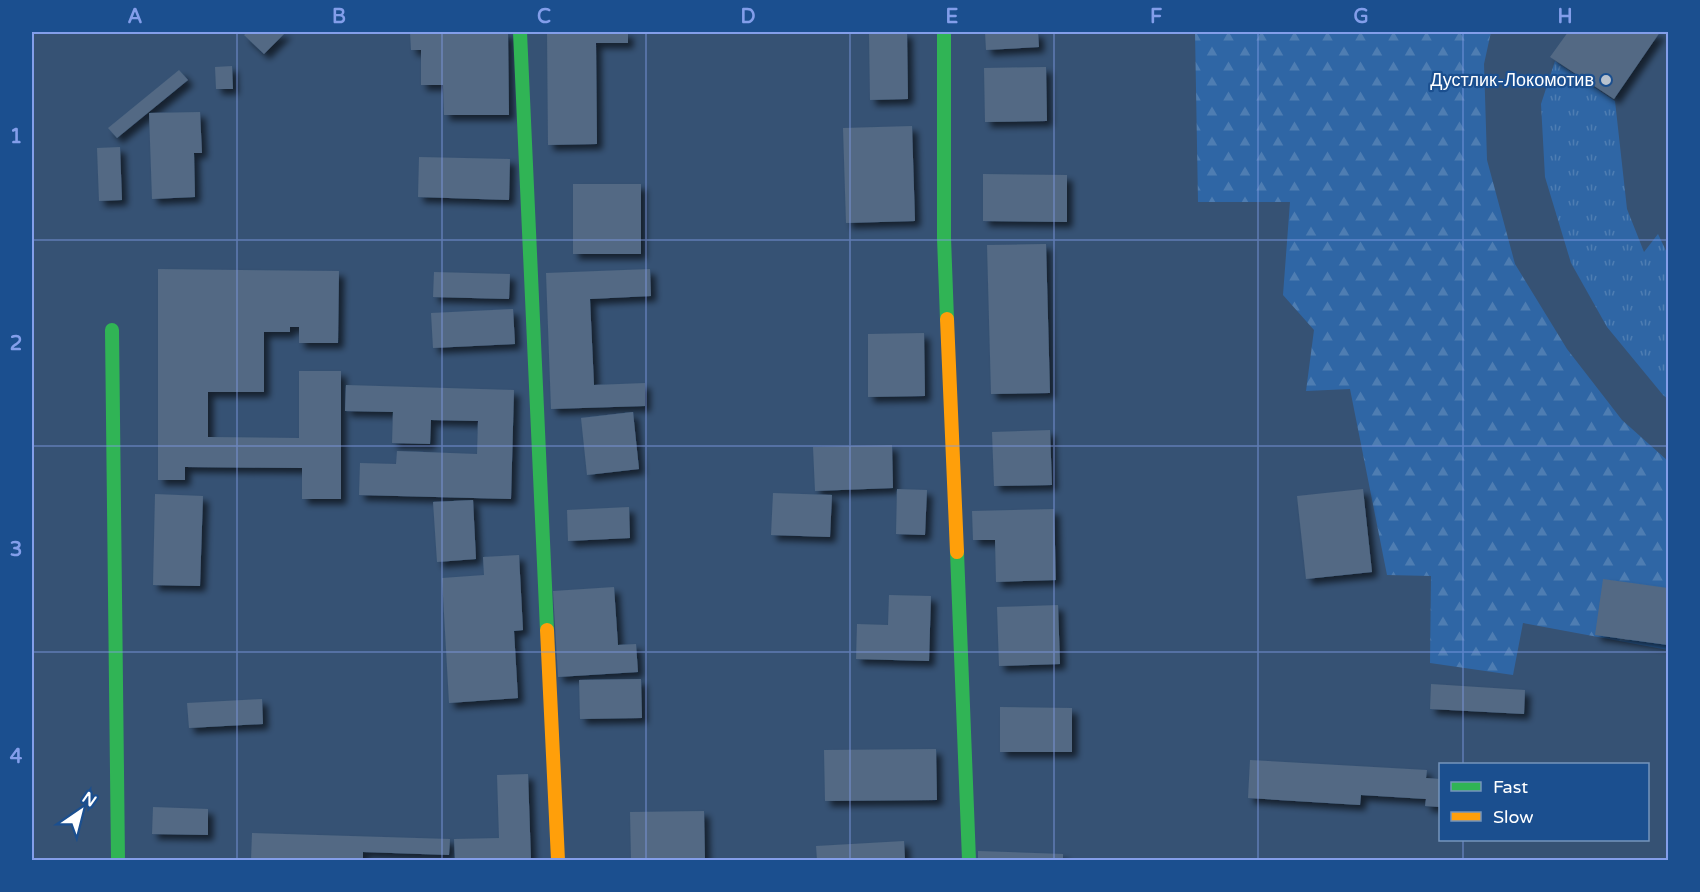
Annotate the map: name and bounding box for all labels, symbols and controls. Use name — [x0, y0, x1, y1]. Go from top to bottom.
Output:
text: A — [128, 5, 143, 29]
text: B — [332, 5, 346, 29]
text: C — [537, 5, 551, 29]
text: D — [740, 5, 756, 29]
text: E — [946, 5, 959, 29]
text: F — [1150, 5, 1162, 29]
text: G — [1353, 5, 1369, 29]
text: H — [1557, 5, 1573, 29]
place label: Дустлик-Локомотив — [1430, 69, 1594, 91]
marker: Дустлик-Локомотив — [1599, 73, 1613, 87]
text: 1 — [10, 125, 22, 149]
text: 2 — [10, 332, 22, 356]
text: 3 — [10, 538, 22, 562]
text: 4 — [10, 745, 23, 769]
legend — [1439, 763, 1649, 841]
text: Fast — [1493, 776, 1528, 798]
north arrow — [51, 781, 111, 841]
text: N — [78, 788, 100, 811]
text: Slow — [1493, 806, 1534, 828]

